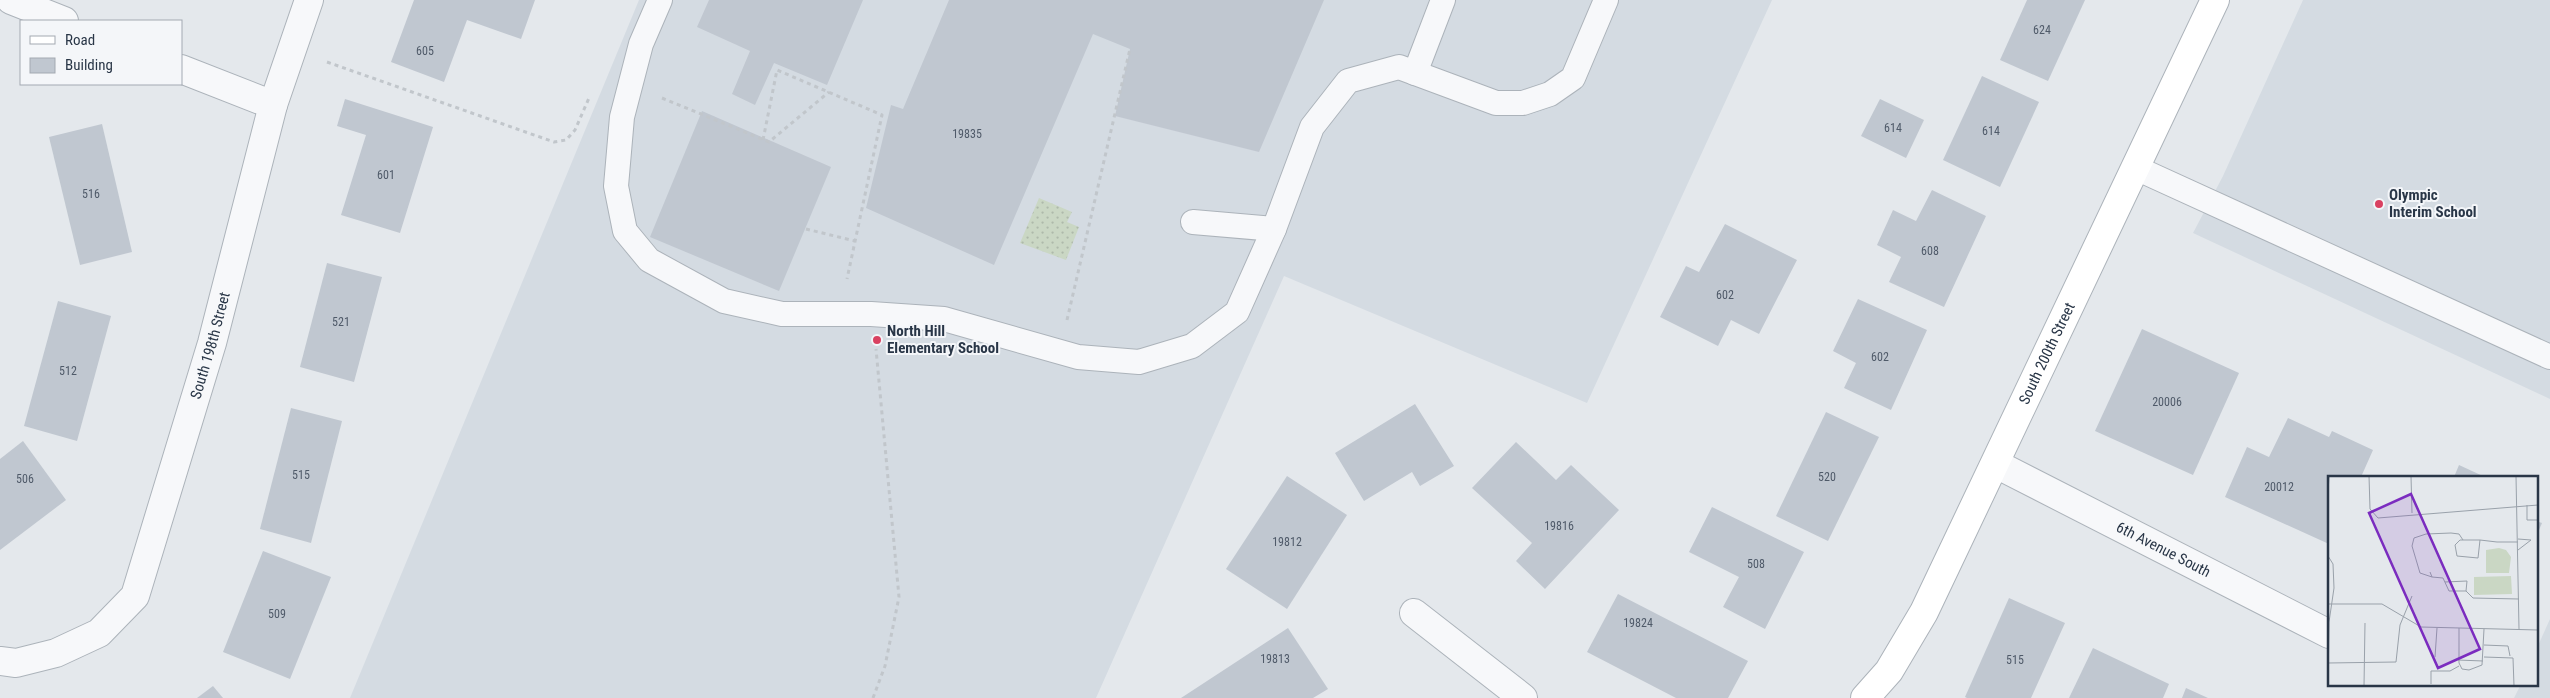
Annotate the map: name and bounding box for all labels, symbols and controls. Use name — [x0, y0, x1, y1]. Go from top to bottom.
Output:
legend — [20, 20, 182, 85]
house number: 624 — [2033, 23, 2051, 37]
text: Road — [65, 31, 95, 49]
house number: 605 — [416, 44, 434, 58]
text: Building — [65, 56, 113, 74]
house number: 614 — [1884, 121, 1902, 135]
house number: 614 — [1982, 124, 2000, 138]
house number: 19835 — [952, 127, 982, 141]
house number: 601 — [377, 168, 395, 182]
place label: Olympic Interim School — [2389, 186, 2477, 221]
house number: 516 — [82, 187, 100, 201]
marker: Olympic Interim School — [2373, 198, 2385, 210]
house number: 608 — [1921, 244, 1939, 258]
house number: 602 — [1716, 288, 1734, 302]
street label: South 198th Street — [186, 290, 234, 401]
street label: South 200th Street — [2015, 300, 2079, 407]
house number: 521 — [332, 315, 350, 329]
place label: North Hill Elementary School — [887, 322, 999, 357]
marker: North Hill Elementary School — [871, 334, 883, 346]
house number: 602 — [1871, 350, 1889, 364]
house number: 512 — [59, 364, 77, 378]
house number: 20006 — [2152, 395, 2182, 409]
house number: 515 — [292, 468, 310, 482]
house number: 520 — [1818, 470, 1836, 484]
house number: 506 — [16, 472, 34, 486]
inset map — [2328, 476, 2538, 686]
house number: 20012 — [2264, 480, 2294, 494]
street label: 6th Avenue South — [2113, 518, 2214, 581]
house number: 19816 — [1544, 519, 1574, 533]
house number: 19812 — [1272, 535, 1302, 549]
house number: 508 — [1747, 557, 1765, 571]
house number: 509 — [268, 607, 286, 621]
house number: 19824 — [1623, 616, 1653, 630]
house number: 19813 — [1260, 652, 1290, 666]
house number: 515 — [2006, 653, 2024, 667]

